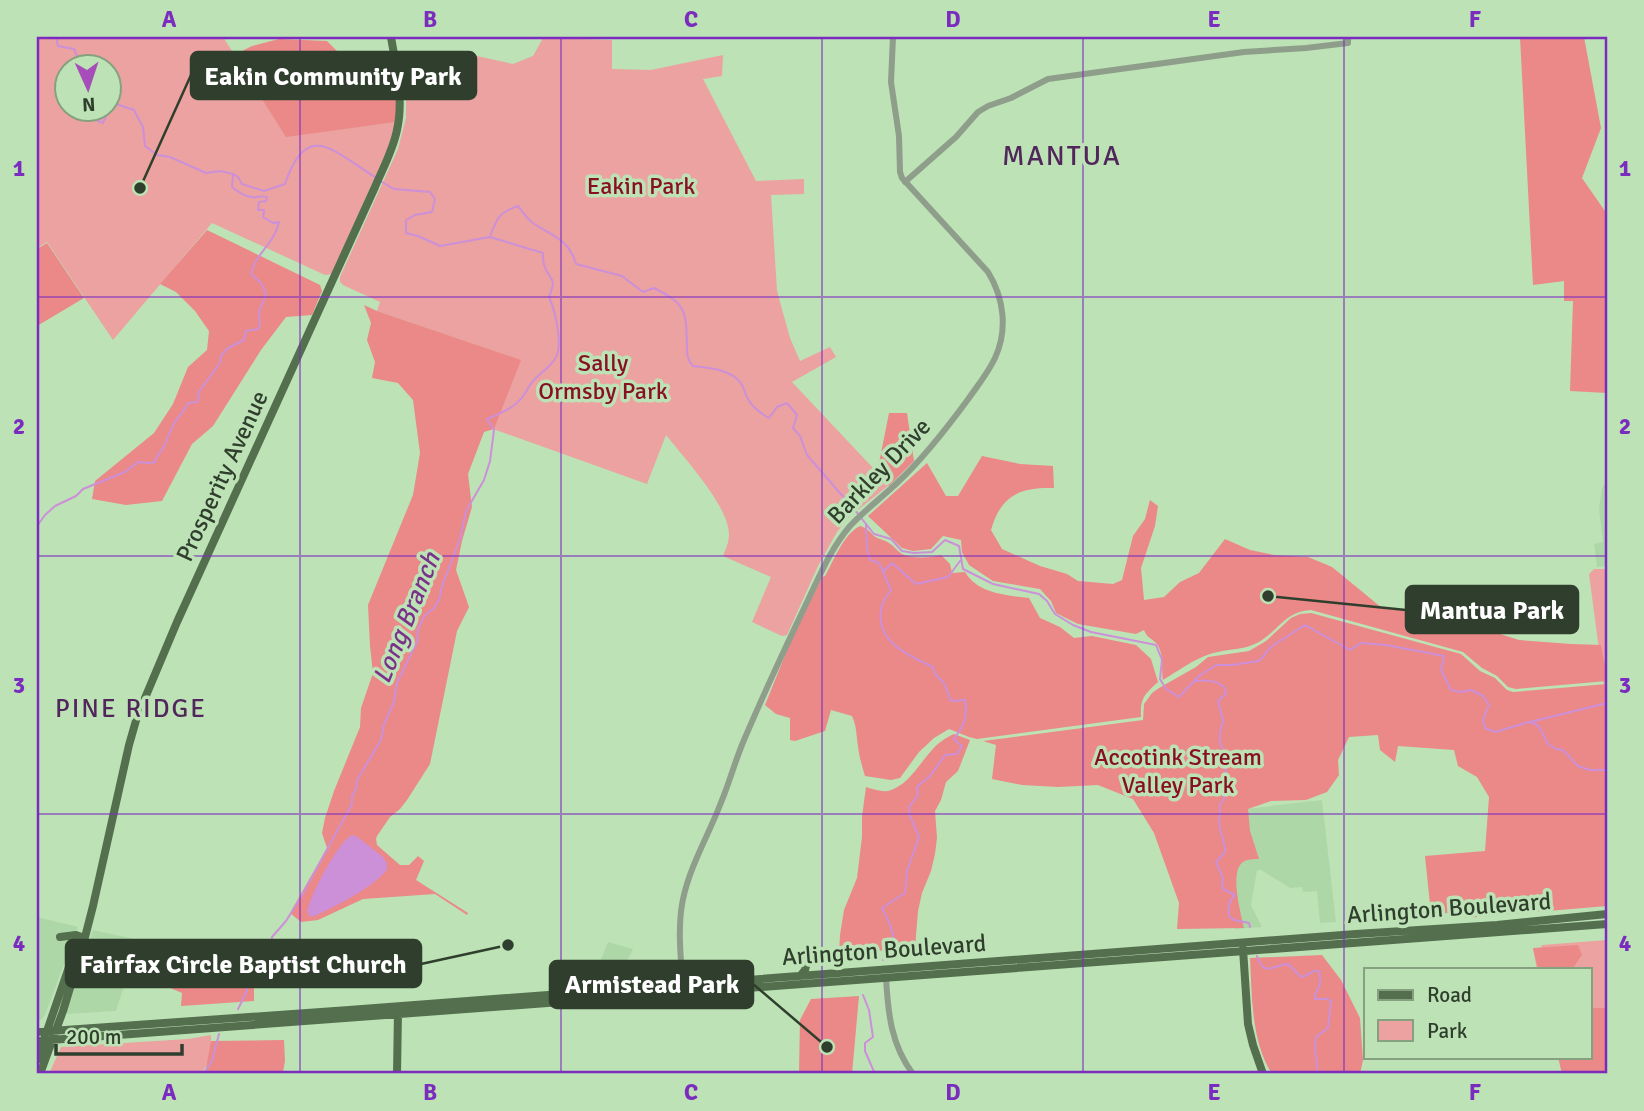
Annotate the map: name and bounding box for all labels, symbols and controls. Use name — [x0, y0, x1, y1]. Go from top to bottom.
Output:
text: A — [162, 5, 177, 34]
text: B — [423, 5, 437, 34]
text: C — [684, 5, 698, 34]
text: D — [945, 5, 961, 34]
text: E — [1207, 5, 1221, 34]
text: F — [1469, 5, 1481, 34]
north arrow — [52, 52, 122, 122]
callout: Eakin Community Park — [191, 52, 476, 99]
text: Eakin Community Park — [204, 61, 462, 93]
text: N — [82, 92, 96, 116]
district label: MANTUA — [1002, 139, 1122, 173]
text: 1 — [13, 154, 25, 183]
text: 1 — [1619, 154, 1631, 183]
park label: Eakin Park — [587, 171, 695, 201]
park label: Sally Ormsby Park — [538, 348, 668, 406]
street label: Prosperity Avenue — [169, 386, 275, 566]
text: 2 — [13, 412, 25, 441]
street label: Barkley Drive — [821, 412, 937, 530]
text: 2 — [1619, 412, 1631, 441]
water label: Long Branch — [366, 547, 448, 688]
callout: Mantua Park — [1406, 586, 1578, 633]
text: Mantua Park — [1420, 595, 1565, 627]
text: 3 — [13, 671, 25, 700]
text: 3 — [1619, 671, 1631, 700]
district label: PINE RIDGE — [55, 693, 207, 725]
park label: Accotink Stream Valley Park — [1094, 742, 1262, 800]
street label: Arlington Boulevard — [1346, 886, 1552, 930]
street label: Arlington Boulevard — [781, 928, 987, 972]
text: 4 — [13, 929, 25, 958]
text: 4 — [1619, 929, 1631, 958]
callout: Fairfax Circle Baptist Church — [66, 940, 421, 987]
text: Fairfax Circle Baptist Church — [79, 949, 407, 981]
callout: Armistead Park — [550, 961, 753, 1008]
legend — [1364, 968, 1592, 1058]
text: Armistead Park — [565, 969, 740, 1001]
text: Road — [1427, 982, 1472, 1008]
scale bar — [56, 1013, 182, 1057]
text: Park — [1427, 1018, 1468, 1044]
text: 200 m — [66, 1024, 121, 1050]
text: A — [162, 1078, 177, 1107]
text: B — [423, 1078, 437, 1107]
text: C — [684, 1078, 698, 1107]
text: D — [945, 1078, 961, 1107]
text: E — [1207, 1078, 1221, 1107]
text: F — [1469, 1078, 1481, 1107]

